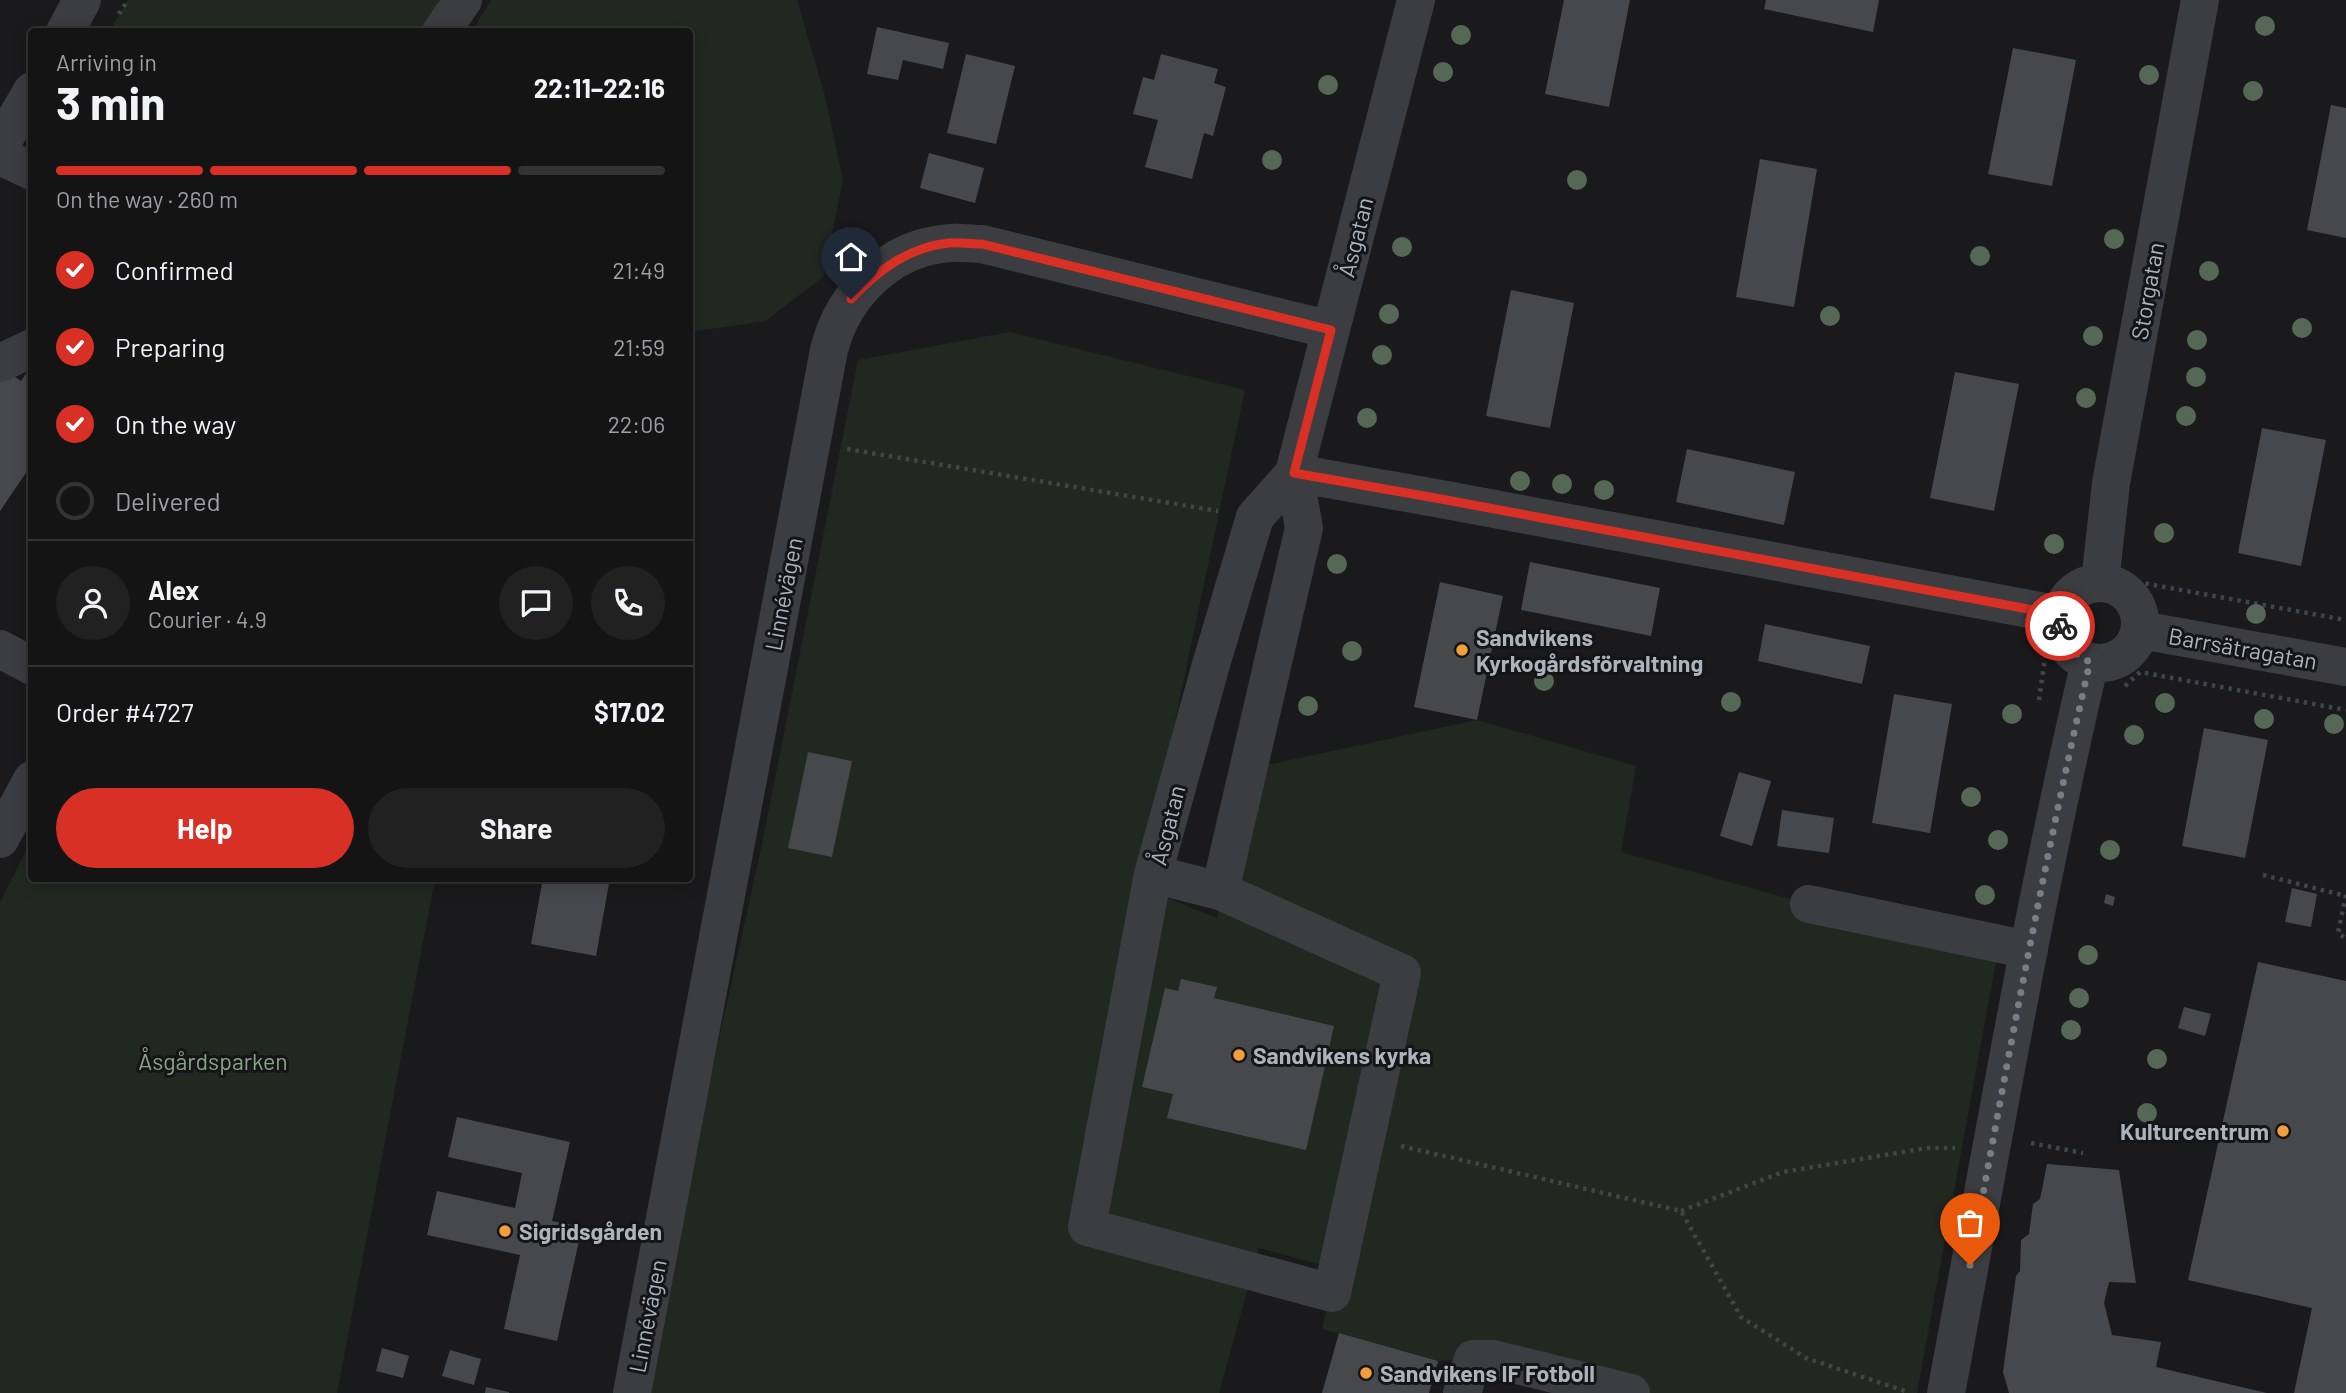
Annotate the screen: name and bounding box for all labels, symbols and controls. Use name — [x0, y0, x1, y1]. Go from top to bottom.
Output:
text: Arriving in — [56, 48, 157, 76]
text: 22:11–22:16 — [534, 72, 665, 103]
text: 3 min — [56, 74, 165, 129]
text: On the way · 260 m — [56, 185, 238, 213]
street label: Åsgatan — [1332, 194, 1378, 280]
pin — [821, 227, 881, 299]
icon: home — [832, 238, 870, 276]
street label: Storgatan — [2125, 240, 2169, 342]
icon: check — [56, 251, 94, 289]
text: Confirmed — [115, 254, 234, 285]
text: 21:49 — [612, 256, 665, 284]
icon: check — [56, 328, 94, 366]
text: Preparing — [115, 331, 225, 362]
text: 21:59 — [613, 333, 665, 361]
icon: check — [56, 405, 94, 443]
text: On the way — [115, 408, 236, 439]
text: 22:06 — [608, 410, 665, 438]
text: Delivered — [115, 485, 221, 516]
street label: Linnévägen — [758, 535, 808, 653]
button: person — [56, 566, 130, 640]
button: chat — [499, 566, 573, 640]
button: phone — [591, 566, 665, 640]
text: Alex — [148, 574, 199, 605]
courier — [2025, 591, 2095, 661]
text: Courier · 4.9 — [148, 605, 267, 633]
icon: bike — [2041, 607, 2079, 645]
street label: Barrsätragatan — [2166, 621, 2320, 675]
place label: Sandvikens Kyrkogårdsförvaltning — [1476, 623, 1703, 677]
marker: Sandvikens Kyrkogårdsförvaltning — [1454, 642, 1470, 658]
text: Order #4727 — [56, 696, 193, 727]
text: $17.02 — [594, 696, 665, 727]
street label: Åsgatan — [1144, 782, 1190, 868]
button: Help — [56, 788, 354, 868]
button: Share — [368, 788, 665, 868]
place label: Sandvikens kyrka — [1253, 1041, 1431, 1069]
park label: Åsgårdsparken — [138, 1047, 288, 1075]
marker: Sandvikens kyrka — [1231, 1047, 1247, 1063]
place label: Kulturcentrum — [2120, 1117, 2269, 1145]
marker: Kulturcentrum — [2275, 1123, 2291, 1139]
pin — [1940, 1193, 2000, 1265]
icon: bag — [1951, 1204, 1989, 1242]
place label: Sigridsgården — [519, 1217, 662, 1245]
marker: Sigridsgården — [497, 1223, 513, 1239]
street label: Linnévägen — [622, 1257, 672, 1375]
place label: Sandvikens IF Fotboll — [1380, 1359, 1595, 1387]
marker: Sandvikens IF Fotboll — [1358, 1365, 1374, 1381]

